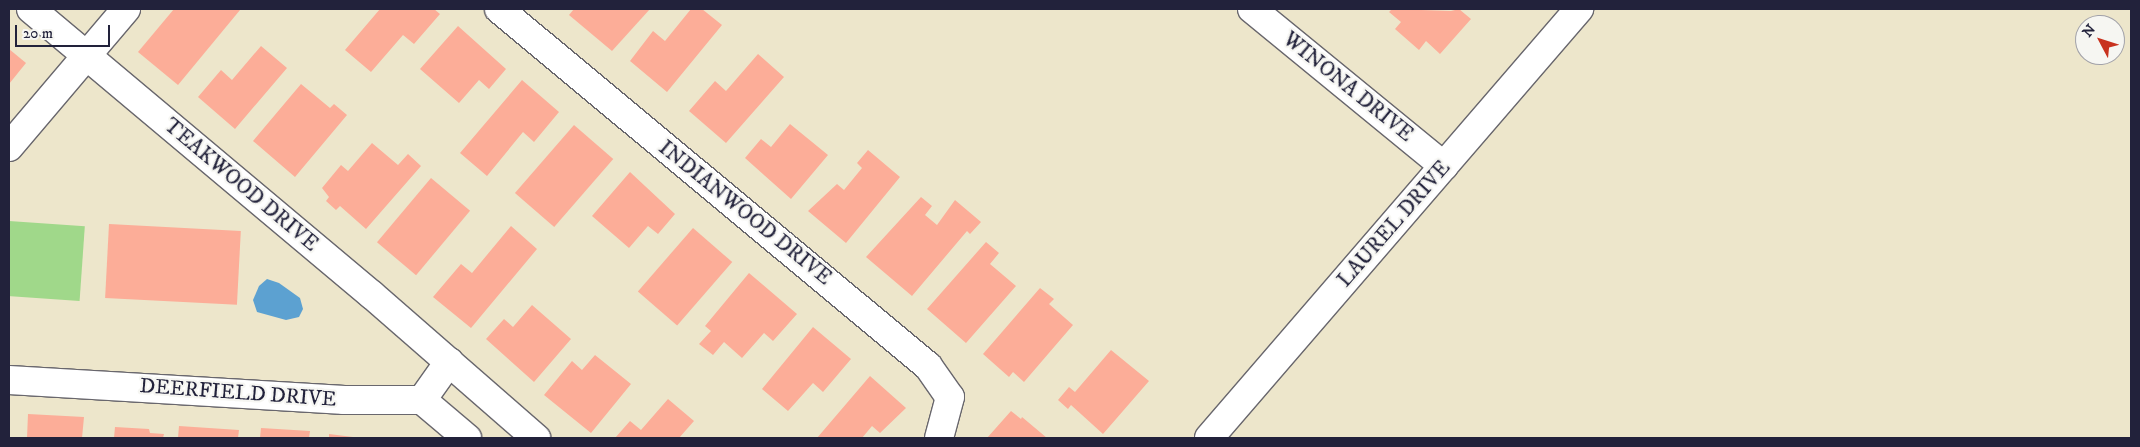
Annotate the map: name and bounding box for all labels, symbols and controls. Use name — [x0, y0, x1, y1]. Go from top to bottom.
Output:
scale bar — [18, 15, 112, 47]
north arrow — [2075, 15, 2125, 65]
text: N — [2079, 21, 2100, 41]
text: 20 m — [23, 24, 53, 43]
street label: WINONA DRIVE — [1278, 27, 1418, 147]
street label: TEAKWOOD DRIVE — [159, 113, 323, 257]
street label: INDIANWOOD DRIVE — [653, 135, 837, 291]
street label: LAUREL DRIVE — [1332, 156, 1456, 292]
street label: DEERFIELD DRIVE — [139, 374, 337, 412]

